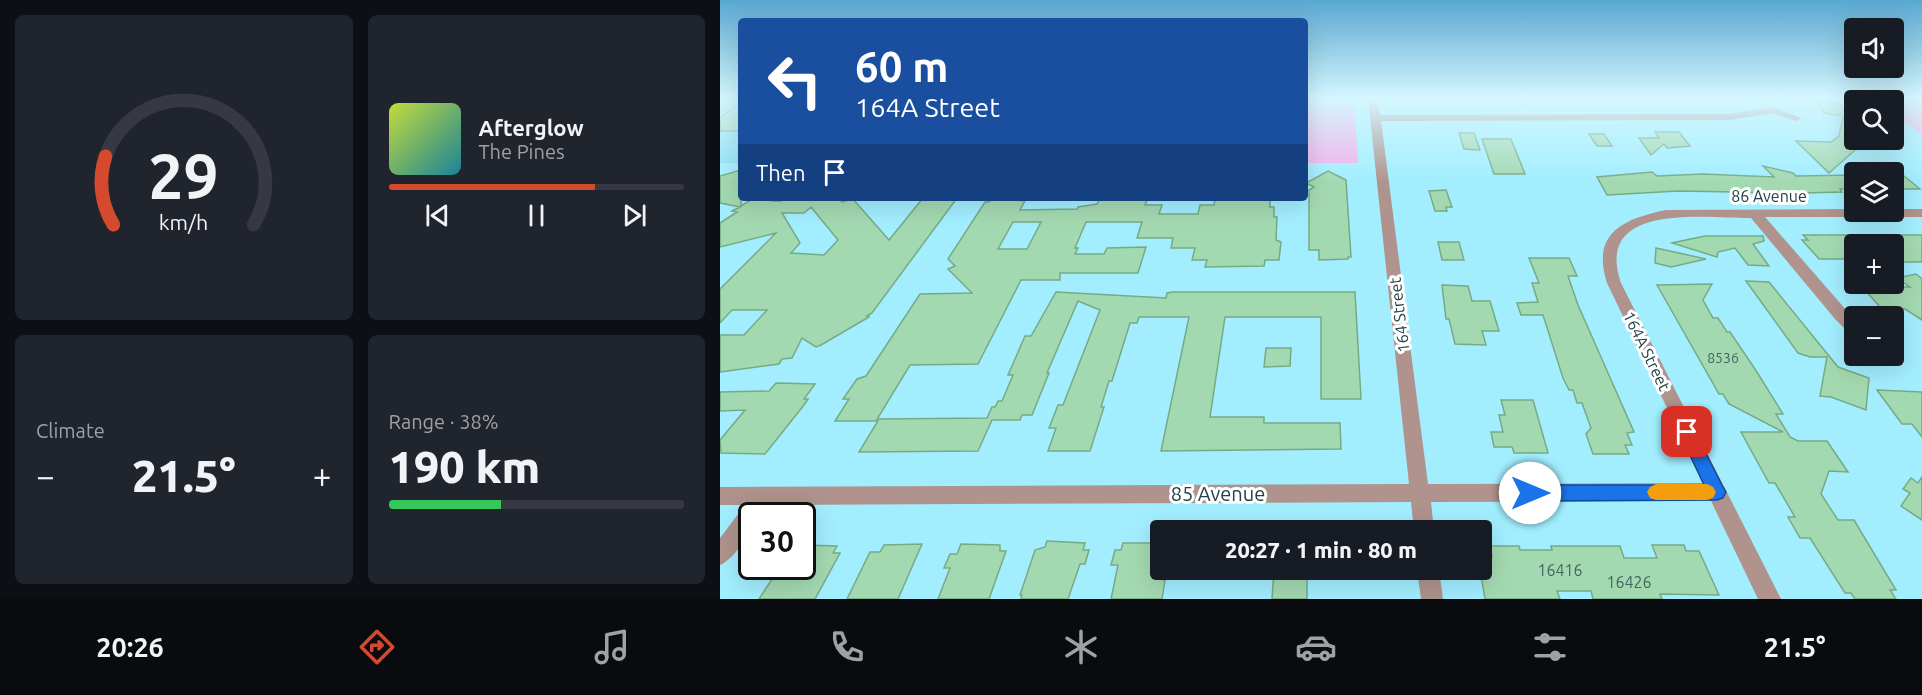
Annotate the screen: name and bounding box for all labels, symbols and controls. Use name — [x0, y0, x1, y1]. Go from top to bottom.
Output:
map controls — [1844, 18, 1904, 366]
button: sound — [1844, 18, 1904, 78]
icon: left — [756, 42, 834, 120]
text: 60 m — [855, 43, 949, 90]
button: search — [1844, 90, 1904, 150]
text: 164A Street — [855, 92, 1000, 122]
text: Afterglow — [479, 115, 584, 140]
text: The Pines — [479, 140, 565, 163]
text: 29 — [149, 141, 219, 211]
icon: arrive — [818, 156, 851, 189]
text: Then — [756, 160, 806, 185]
button: layers — [1844, 162, 1904, 222]
street label: 86 Avenue — [1731, 187, 1807, 205]
icon: previous — [421, 199, 454, 232]
icon: pause — [520, 199, 553, 232]
icon: next — [618, 199, 651, 232]
text: km/h — [159, 210, 208, 234]
button: + — [1844, 234, 1904, 294]
street label: 164 Street — [1385, 276, 1413, 354]
button: − — [1844, 306, 1904, 366]
street label: 164A Street — [1620, 308, 1674, 394]
house number: 8536 — [1707, 350, 1739, 366]
pin — [1661, 406, 1712, 457]
text: Range · 38% — [389, 410, 499, 433]
icon: arrive — [1670, 415, 1703, 448]
text: Climate — [36, 419, 105, 442]
text: 190 km — [389, 441, 540, 492]
text: 21.5° — [132, 450, 236, 501]
text: − — [36, 457, 55, 494]
text: + — [313, 457, 331, 494]
position arrow — [1498, 461, 1562, 525]
street label: 85 Avenue — [1171, 482, 1265, 505]
speed limit sign: 30 — [738, 502, 816, 580]
text: 20:27 · 1 min · 80 m — [1225, 537, 1417, 562]
house number: 16416 — [1537, 561, 1583, 579]
house number: 16426 — [1606, 573, 1652, 591]
icon: directions — [356, 626, 398, 668]
icon: music — [591, 626, 633, 668]
icon: phone — [826, 626, 868, 668]
icon: climate — [1060, 626, 1102, 668]
icon: car — [1295, 626, 1337, 668]
icon: filters — [1529, 626, 1571, 668]
text: 20:26 — [96, 632, 164, 662]
text: 21.5° — [1764, 632, 1826, 662]

